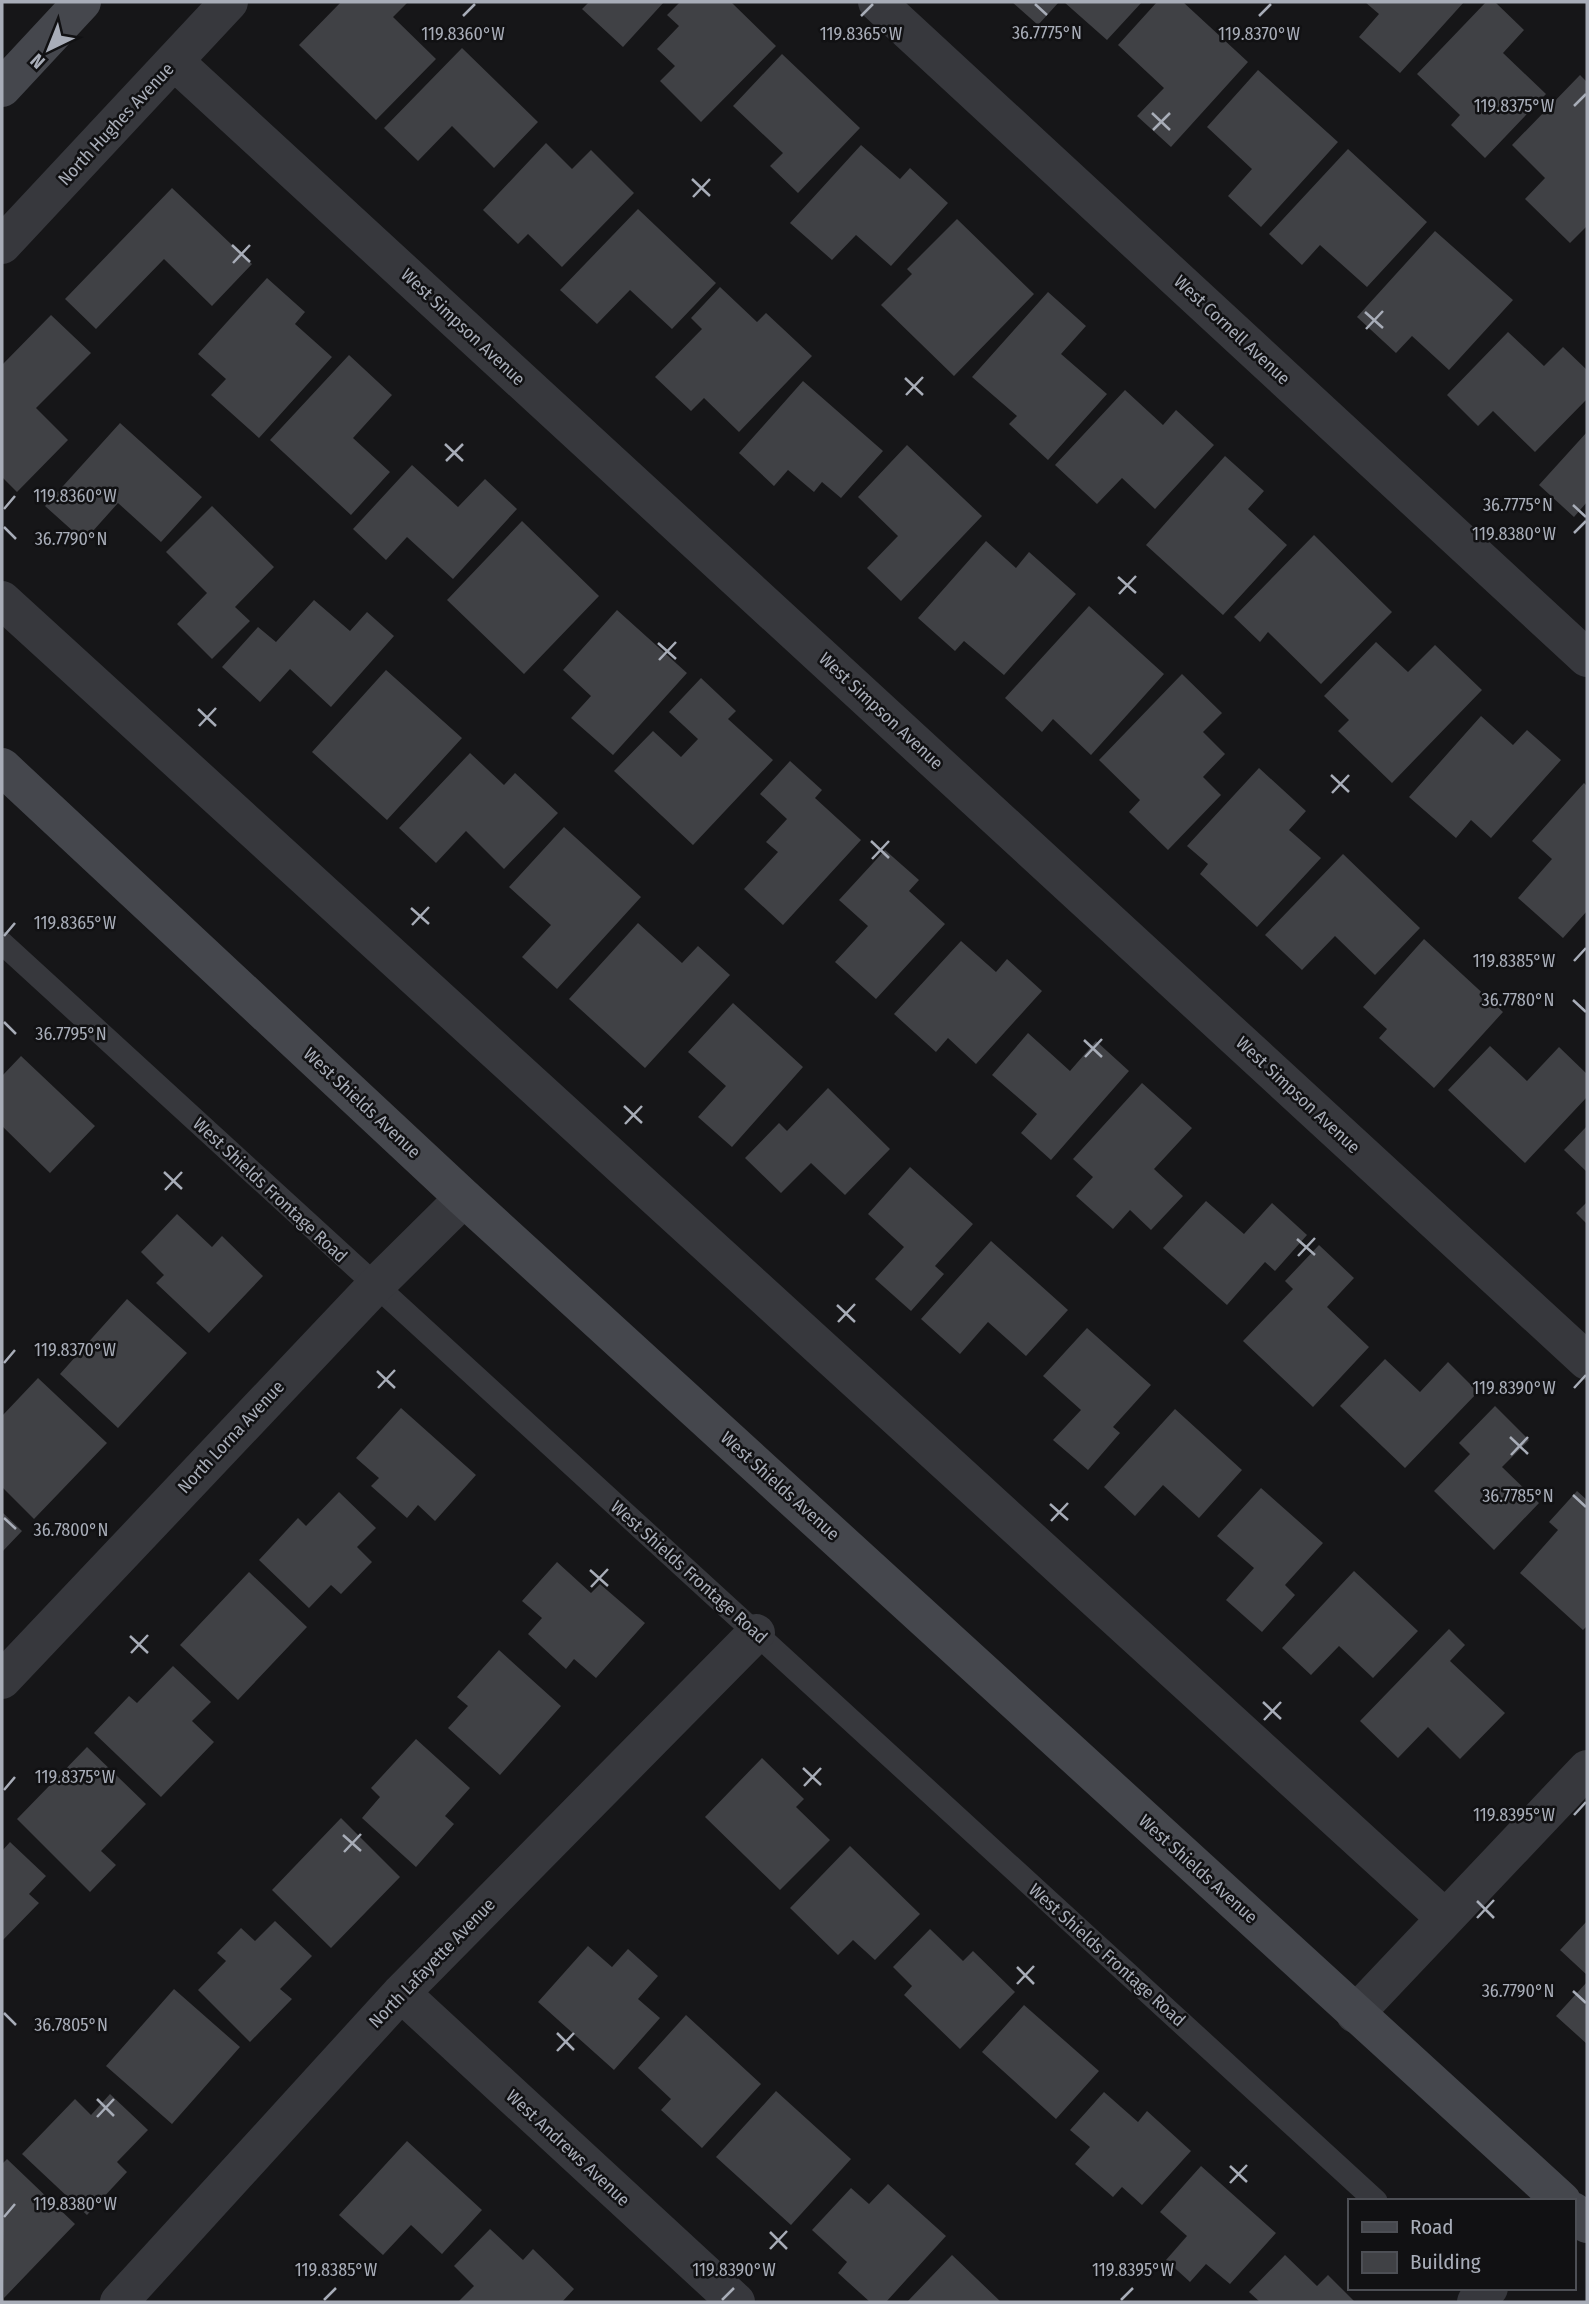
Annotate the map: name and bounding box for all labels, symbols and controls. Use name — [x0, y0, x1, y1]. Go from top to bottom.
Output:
north arrow — [14, 14, 84, 84]
text: 36.7775°N — [1012, 22, 1082, 44]
text: 119.8360°W — [421, 23, 505, 45]
text: 119.8365°W — [820, 23, 903, 45]
text: 119.8370°W — [1218, 23, 1300, 45]
text: N — [26, 49, 50, 73]
street label: North Hughes Avenue — [54, 58, 178, 190]
text: 119.8375°W — [1474, 95, 1555, 117]
street label: West Simpson Avenue — [396, 264, 530, 390]
street label: West Cornell Avenue — [1169, 271, 1295, 390]
text: 119.8360°W — [33, 485, 117, 507]
text: 36.7775°N — [1483, 494, 1553, 516]
text: 119.8380°W — [1472, 523, 1556, 545]
text: 36.7790°N — [35, 528, 107, 550]
street label: West Simpson Avenue — [814, 648, 948, 774]
text: 119.8365°W — [34, 912, 117, 934]
text: 119.8385°W — [1473, 950, 1556, 972]
text: 36.7780°N — [1482, 989, 1554, 1011]
text: 36.7795°N — [35, 1023, 107, 1045]
street label: West Simpson Avenue — [1231, 1032, 1365, 1158]
street label: West Shields Avenue — [299, 1043, 425, 1163]
street label: West Shields Frontage Road — [188, 1113, 352, 1267]
text: 119.8370°W — [34, 1339, 116, 1361]
street label: North Lorna Avenue — [173, 1376, 289, 1498]
text: 119.8390°W — [1472, 1377, 1556, 1399]
street label: West Shields Avenue — [716, 1427, 844, 1545]
text: 36.7785°N — [1482, 1485, 1554, 1507]
street label: West Shields Frontage Road — [606, 1496, 772, 1648]
text: 36.7800°N — [34, 1519, 108, 1541]
text: 119.8375°W — [35, 1766, 116, 1788]
text: 119.8395°W — [1473, 1804, 1556, 1826]
street label: West Shields Avenue — [1134, 1810, 1262, 1928]
street label: West Shields Frontage Road — [1024, 1879, 1190, 2031]
street label: North Lafayette Avenue — [364, 1893, 500, 2033]
text: 36.7790°N — [1482, 1980, 1554, 2002]
text: 36.7805°N — [34, 2014, 108, 2036]
street label: West Andrews Avenue — [502, 2085, 634, 2211]
text: 119.8380°W — [33, 2193, 117, 2215]
legend — [1348, 2199, 1575, 2290]
text: Road — [1410, 2214, 1454, 2240]
text: Building — [1410, 2249, 1481, 2275]
text: 119.8385°W — [295, 2259, 378, 2281]
text: 119.8390°W — [692, 2259, 776, 2281]
text: 119.8395°W — [1092, 2259, 1175, 2281]

